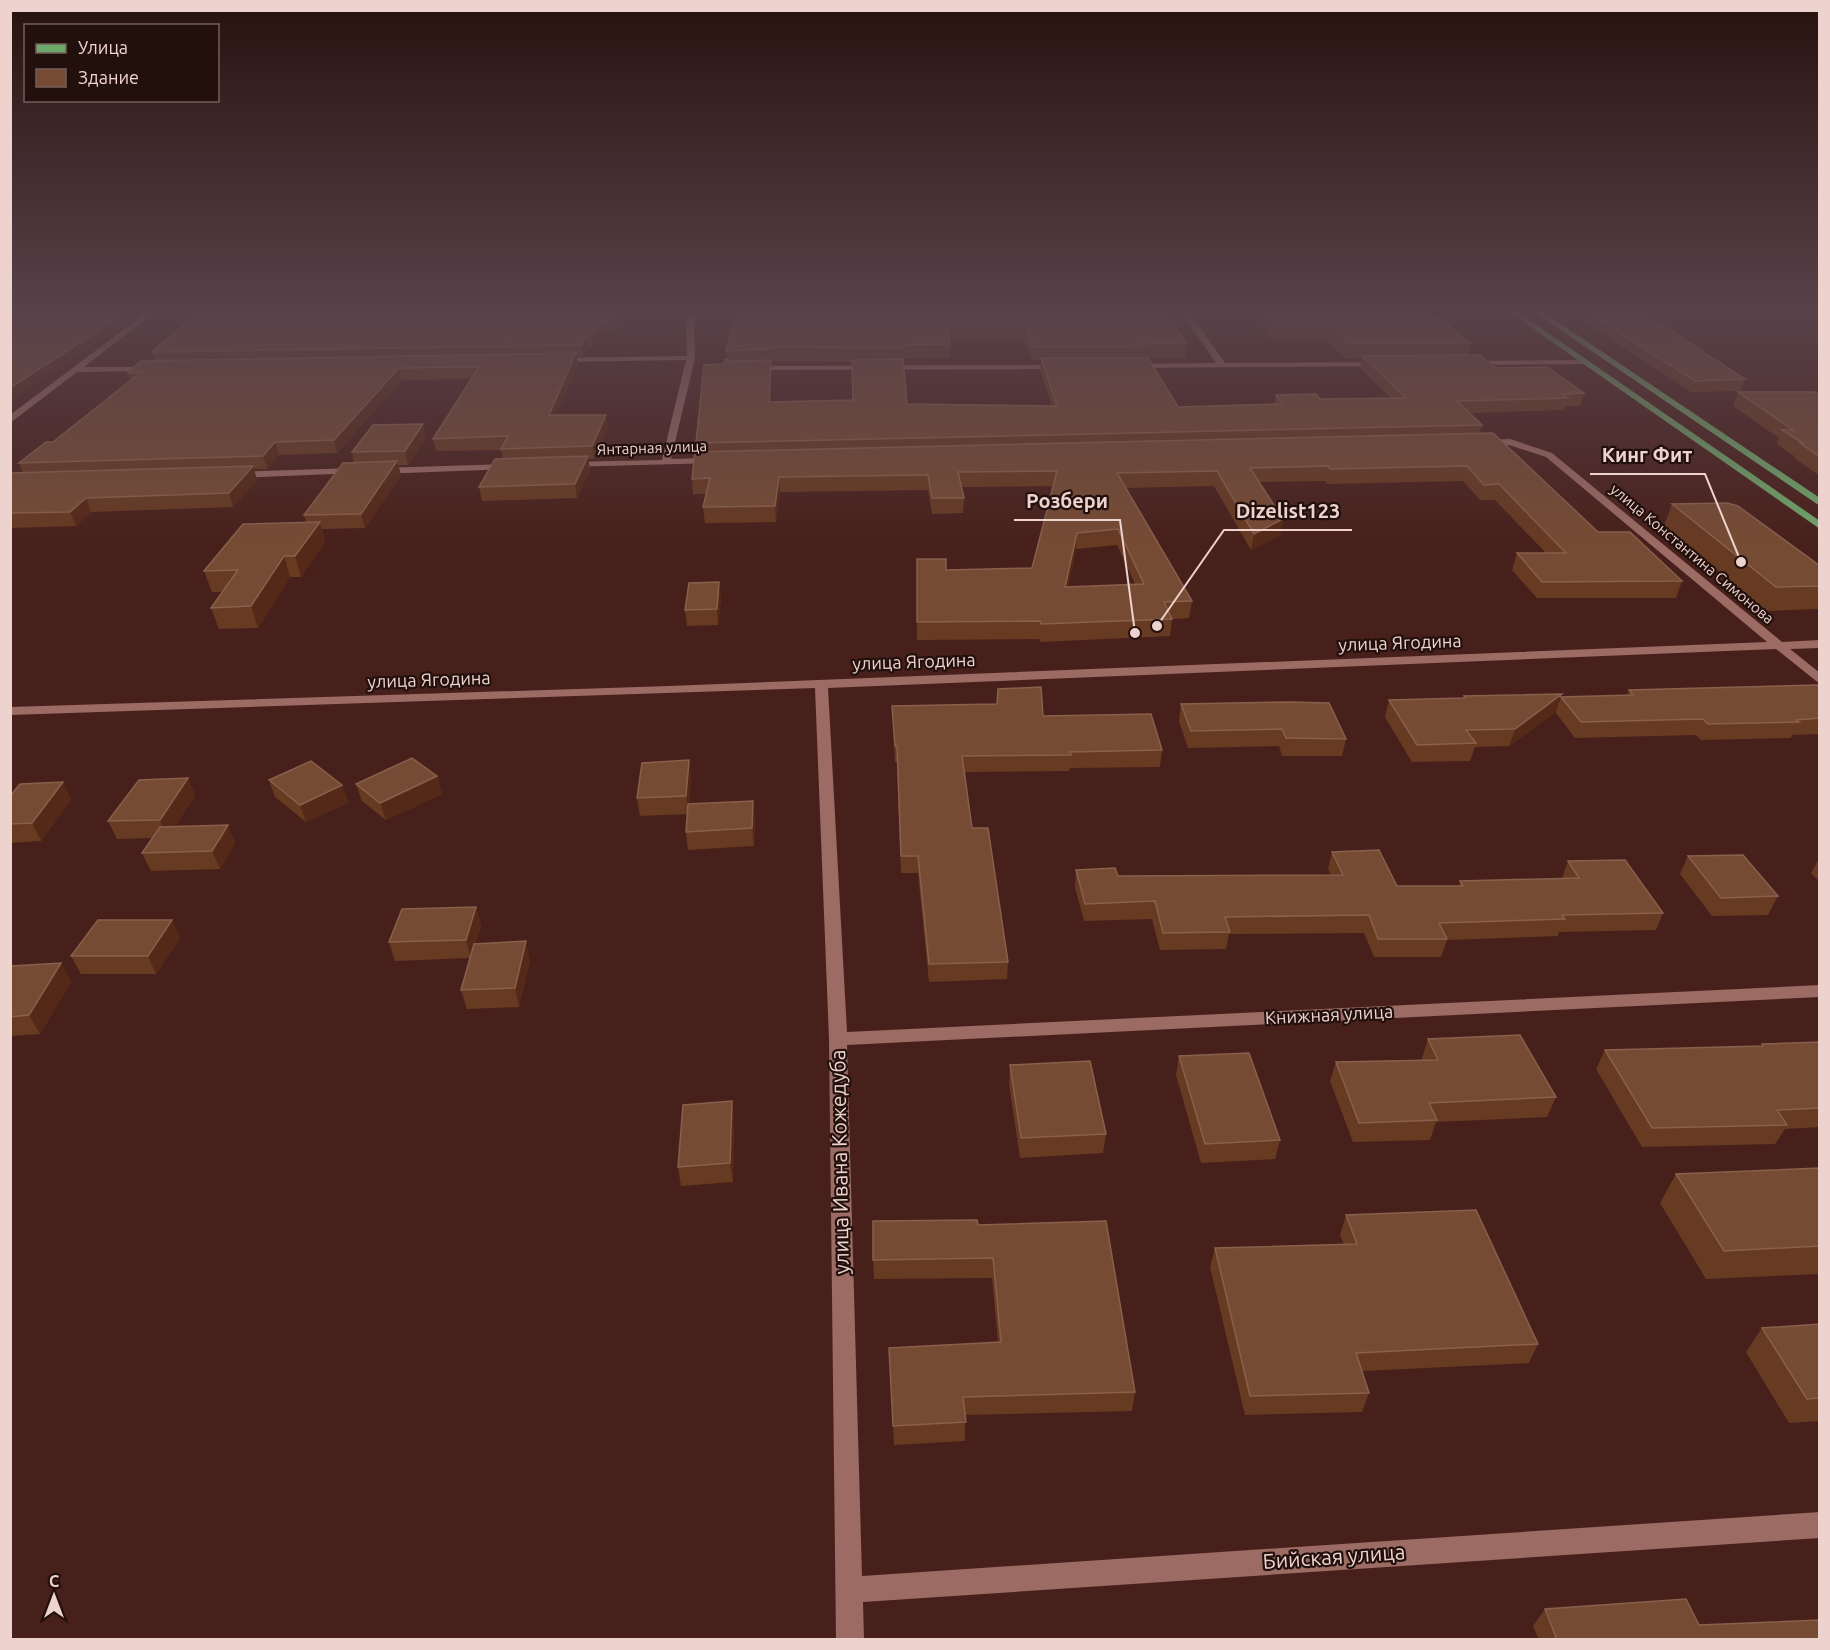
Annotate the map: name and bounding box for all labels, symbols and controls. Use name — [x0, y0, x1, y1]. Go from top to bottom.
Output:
legend — [24, 24, 219, 102]
text: Улица — [78, 37, 128, 57]
text: Здание — [78, 67, 139, 87]
callout: Кинг Фит — [1590, 436, 1705, 474]
street label: Янтарная улица — [597, 437, 707, 458]
text: Кинг Фит — [1602, 443, 1692, 466]
street label: улица Константина Симонова — [1607, 480, 1777, 627]
callout: Розбери — [1014, 482, 1120, 520]
text: Розбери — [1026, 489, 1108, 512]
callout: Dizelist123 — [1224, 492, 1352, 530]
text: Dizelist123 — [1236, 499, 1340, 522]
street label: улица Ягодина — [1338, 630, 1462, 654]
street label: улица Ягодина — [852, 649, 976, 673]
street label: улица Ягодина — [367, 667, 491, 691]
street label: Книжная улица — [1264, 1001, 1394, 1027]
street label: улица Ивана Кожедуба — [825, 1049, 853, 1275]
street label: Бийская улица — [1262, 1539, 1406, 1573]
north arrow — [24, 1566, 84, 1626]
text: С — [49, 1572, 59, 1590]

